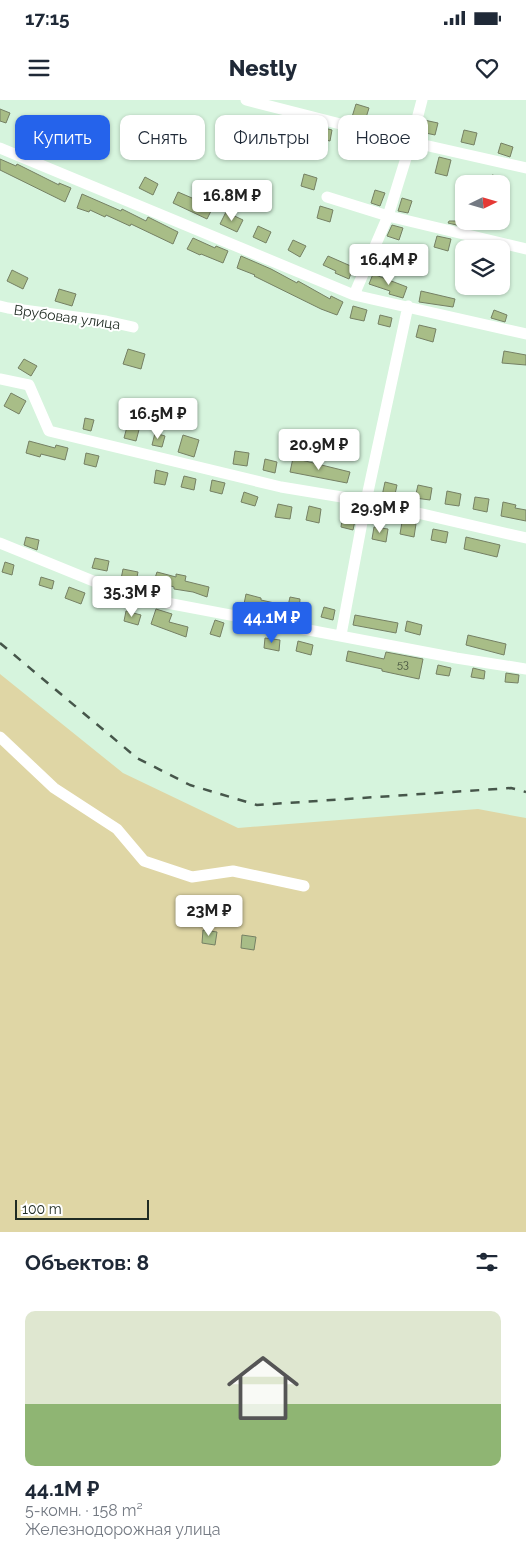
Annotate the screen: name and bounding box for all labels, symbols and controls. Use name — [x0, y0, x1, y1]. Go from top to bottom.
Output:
text: 17:15 — [25, 7, 70, 29]
icon: menu — [25, 54, 53, 82]
icon: heart — [473, 54, 501, 82]
text: Nestly — [229, 55, 297, 81]
chip: Купить — [15, 115, 110, 160]
chip: Снять — [120, 115, 205, 160]
chip: Фильтры — [215, 115, 328, 160]
chip: Новое — [338, 115, 428, 160]
north arrow — [455, 175, 510, 230]
map controls — [455, 175, 510, 295]
pin: 16.8M ₽ — [186, 180, 278, 222]
text: 16.8M ₽ — [203, 186, 261, 205]
button: layers — [455, 240, 510, 295]
pin: 16.4M ₽ — [343, 244, 435, 286]
text: 16.4M ₽ — [360, 250, 418, 269]
street label: Врубовая улица — [13, 302, 121, 332]
pin: 16.5M ₽ — [112, 398, 204, 440]
text: 16.5M ₽ — [129, 404, 187, 423]
pin: 20.9M ₽ — [273, 428, 365, 471]
text: 20.9M ₽ — [290, 435, 348, 454]
pin: 29.9M ₽ — [334, 492, 426, 534]
text: 29.9M ₽ — [351, 498, 409, 517]
pin: 35.3M ₽ — [86, 576, 178, 618]
text: 35.3M ₽ — [103, 582, 161, 601]
pin: 44.1M ₽ — [226, 602, 318, 644]
text: 44.1M ₽ — [244, 608, 300, 627]
house number: 53 — [397, 658, 409, 671]
pin: 23M ₽ — [174, 894, 244, 937]
text: 23M ₽ — [187, 901, 231, 920]
scale bar — [15, 1197, 149, 1220]
text: 100 m — [22, 1201, 62, 1217]
icon: filters — [473, 1248, 501, 1276]
text: Объектов: 8 — [25, 1250, 149, 1275]
icon: home — [218, 1343, 308, 1433]
text: 44.1M ₽ — [25, 1476, 100, 1501]
text: 5-комн. · 158 m² — [25, 1501, 143, 1520]
text: Железнодорожная улица — [25, 1520, 220, 1539]

